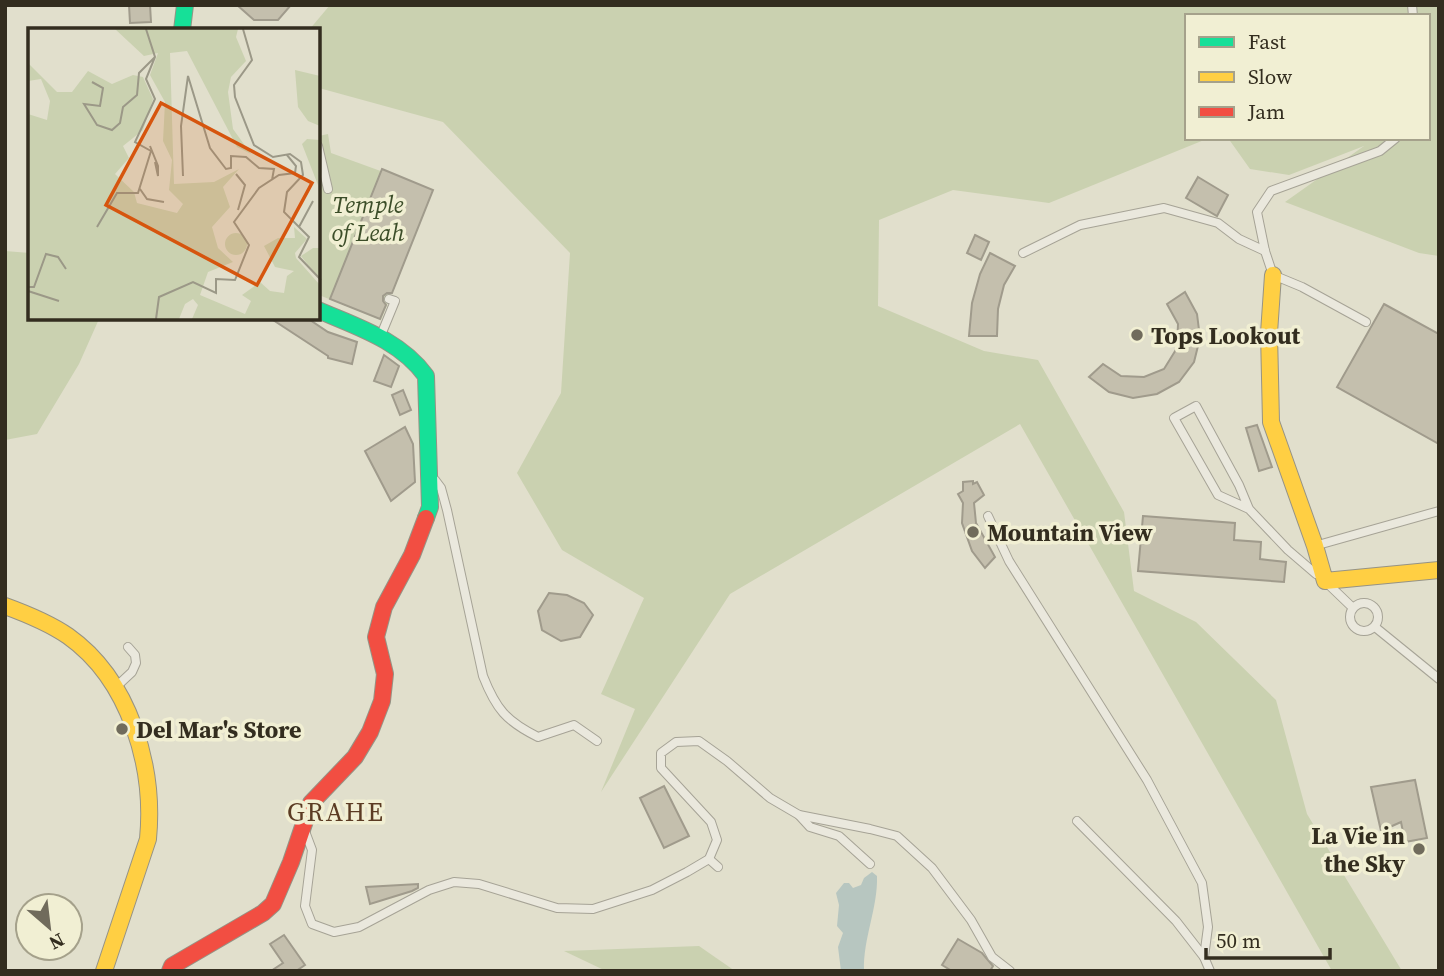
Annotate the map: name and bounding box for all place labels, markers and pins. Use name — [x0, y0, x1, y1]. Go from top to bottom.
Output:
place label: Tops Lookout — [1151, 319, 1300, 352]
marker: Tops Lookout — [1129, 327, 1145, 343]
place label: Mountain View — [987, 516, 1153, 549]
marker: Mountain View — [965, 524, 981, 540]
place label: Del Mar's Store — [136, 713, 302, 746]
marker: Del Mar's Store — [114, 721, 130, 737]
place label: La Vie in the Sky — [1311, 819, 1405, 880]
marker: La Vie in the Sky — [1411, 841, 1427, 857]

